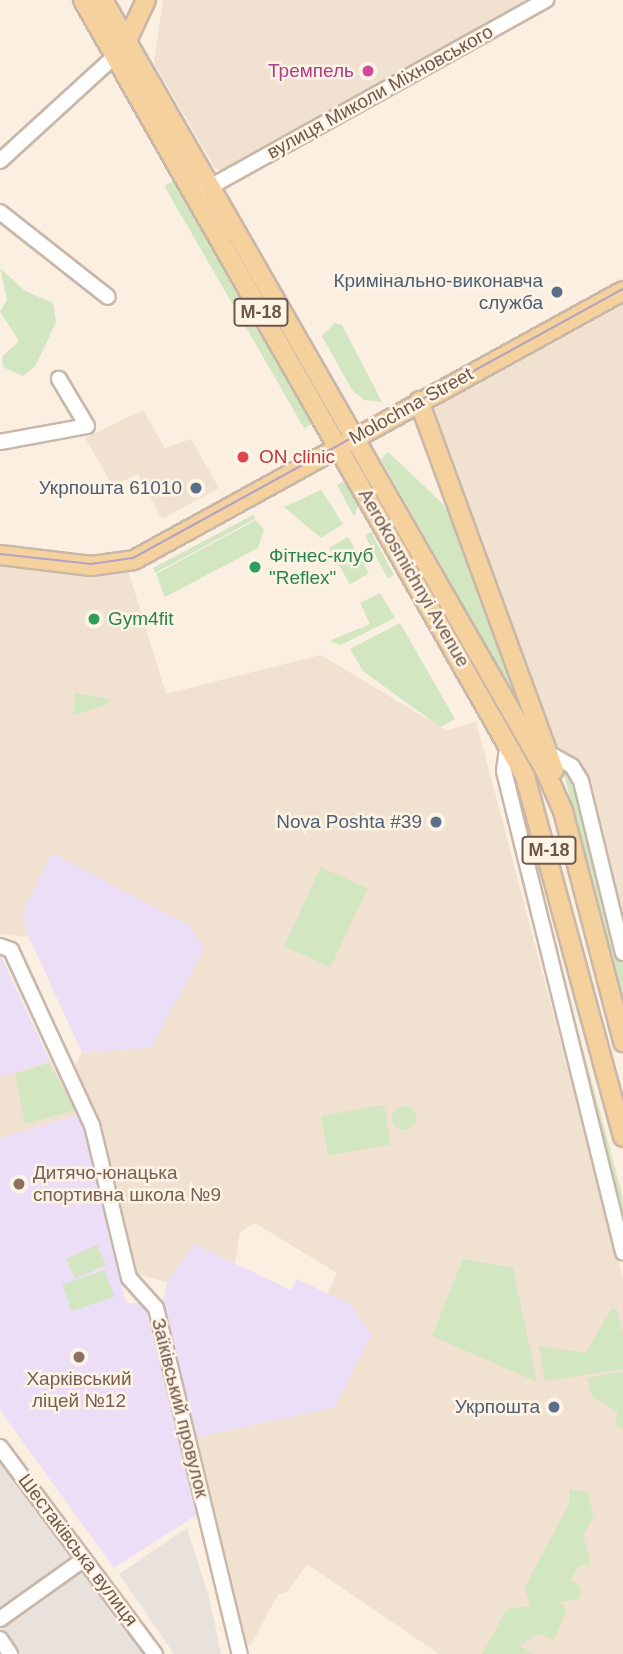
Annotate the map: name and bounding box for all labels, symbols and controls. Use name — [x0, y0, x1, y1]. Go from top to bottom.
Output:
street label: вулиця Миколи Міхновського — [263, 20, 497, 164]
place label: Тремпель — [268, 60, 354, 82]
marker: Тремпель — [360, 63, 376, 79]
place label: Кримінально-виконавча служба — [333, 270, 543, 314]
marker: Кримінально-виконавча служба — [549, 284, 565, 300]
road number: М-18 — [233, 298, 289, 326]
street label: Molochna Street — [345, 362, 477, 450]
place label: ON clinic — [259, 446, 335, 468]
marker: ON clinic — [233, 447, 253, 467]
place label: Укрпошта 61010 — [39, 477, 182, 499]
marker: Укрпошта 61010 — [188, 480, 204, 496]
street label: Aerokosmichnyi Avenue — [353, 484, 475, 672]
place label: Фітнес-клуб "Reflex" — [269, 545, 373, 589]
marker: Фітнес-клуб "Reflex" — [247, 559, 263, 575]
place label: Gym4fit — [108, 608, 173, 630]
marker: Gym4fit — [86, 611, 102, 627]
place label: Nova Poshta #39 — [276, 811, 422, 833]
marker: Nova Poshta #39 — [428, 814, 444, 830]
road number: М-18 — [521, 836, 577, 864]
place label: Дитячо-юнацька спортивна школа №9 — [33, 1162, 221, 1206]
marker: Дитячо-юнацька спортивна школа №9 — [11, 1176, 27, 1192]
street label: Заїківський провулок — [147, 1316, 213, 1500]
marker: Харківський ліцей №12 — [71, 1349, 87, 1365]
place label: Харківський ліцей №12 — [26, 1368, 132, 1412]
place label: Укрпошта — [455, 1396, 540, 1418]
marker: Укрпошта — [546, 1399, 562, 1415]
street label: Шестаківська вулиця — [13, 1469, 143, 1631]

